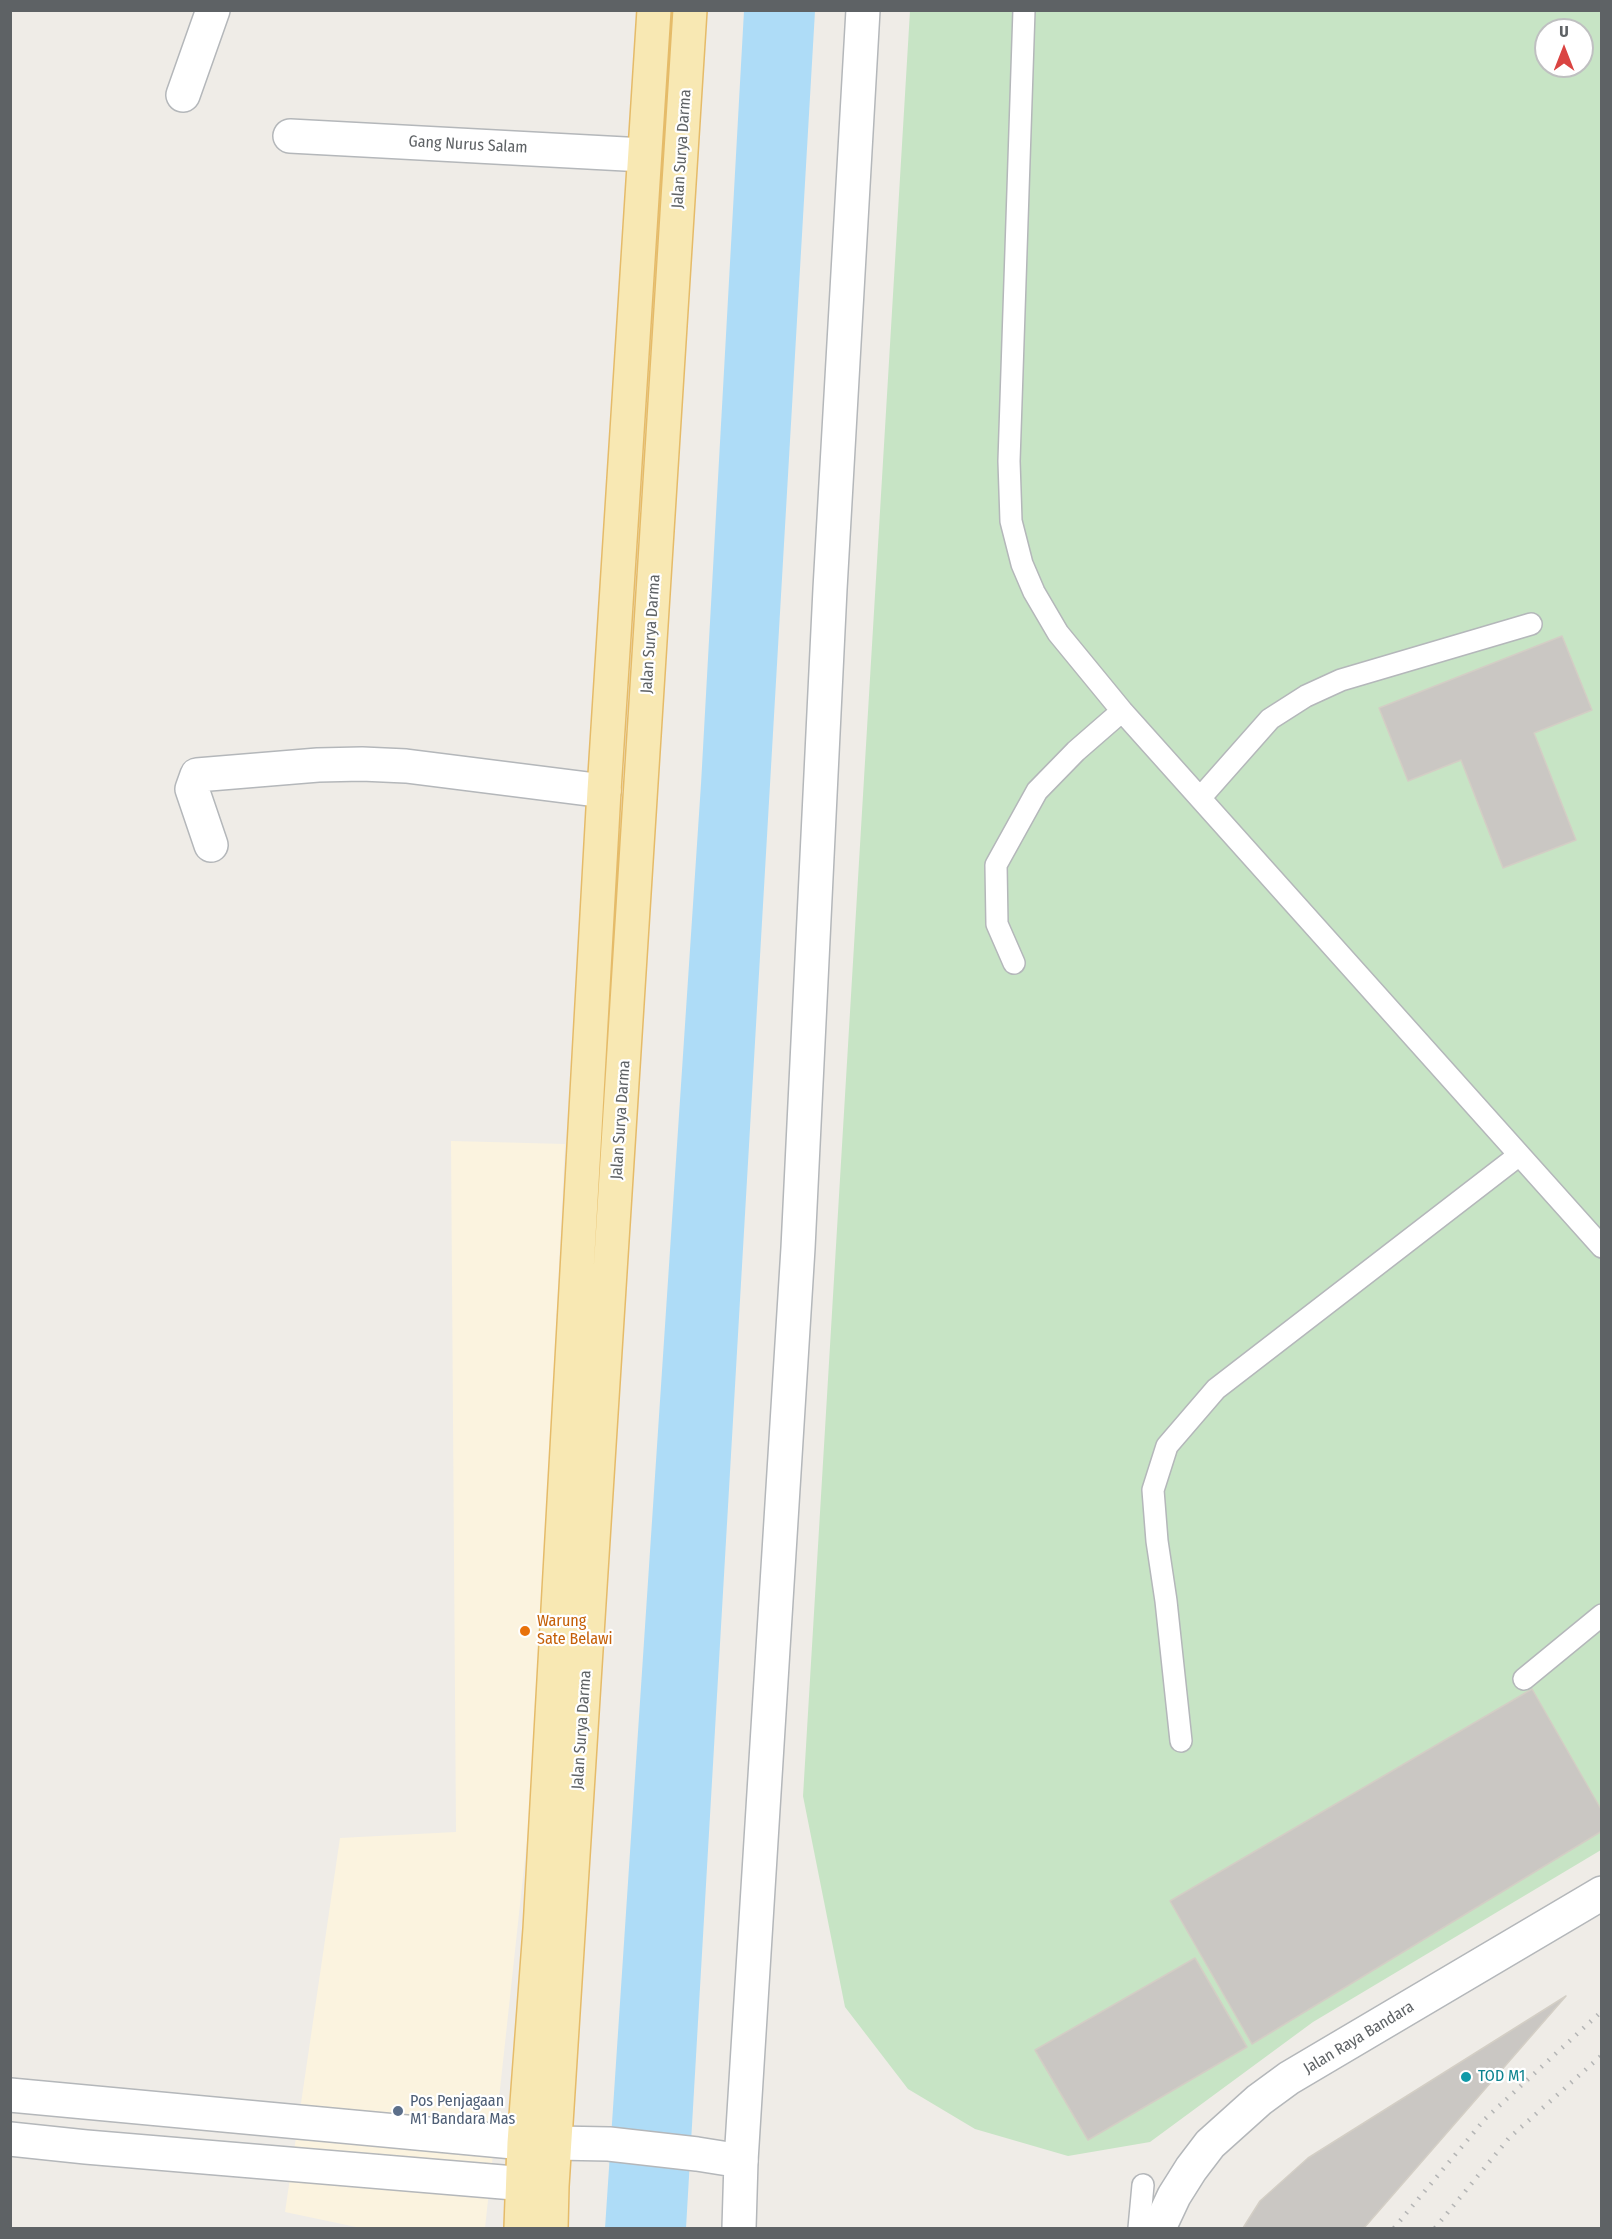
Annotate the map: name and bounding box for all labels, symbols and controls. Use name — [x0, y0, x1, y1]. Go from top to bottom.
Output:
north arrow — [1534, 18, 1594, 78]
text: U — [1559, 22, 1569, 41]
street label: Jalan Surya Darma — [668, 89, 696, 209]
street label: Gang Nurus Salam — [408, 132, 528, 158]
street label: Jalan Surya Darma — [637, 574, 665, 694]
street label: Jalan Surya Darma — [607, 1060, 635, 1180]
place label: Warung Sate Belawi — [537, 1612, 613, 1650]
marker: Warung Sate Belawi — [518, 1624, 532, 1638]
street label: Jalan Surya Darma — [568, 1670, 596, 1790]
street label: Jalan Raya Bandara — [1300, 1998, 1418, 2078]
place label: TOD M1 — [1478, 2067, 1525, 2087]
marker: TOD M1 — [1459, 2070, 1473, 2084]
place label: Pos Penjagaan M1 Bandara Mas — [410, 2092, 515, 2130]
marker: Pos Penjagaan M1 Bandara Mas — [391, 2104, 405, 2118]

